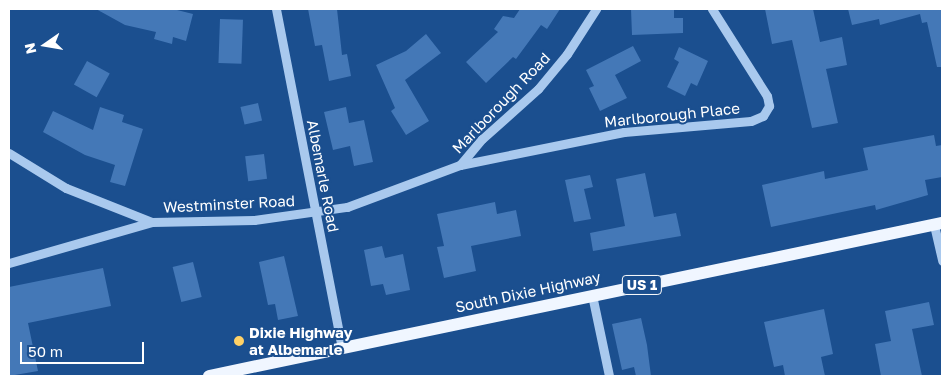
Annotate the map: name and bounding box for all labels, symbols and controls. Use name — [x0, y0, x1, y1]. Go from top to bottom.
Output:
north arrow — [20, 20, 70, 70]
text: N — [20, 41, 39, 56]
street label: Marlborough Road — [448, 49, 554, 157]
street label: Marlborough Place — [603, 99, 741, 131]
street label: Albemarle Road — [303, 118, 343, 234]
street label: Westminster Road — [163, 192, 295, 216]
street label: South Dixie Highway — [454, 268, 602, 316]
road number: US 1 — [621, 274, 663, 296]
place label: Dixie Highway at Albemarle — [249, 323, 352, 358]
scale bar — [22, 332, 146, 364]
marker: Dixie Highway at Albemarle — [233, 335, 245, 347]
text: 50 m — [28, 342, 63, 360]

